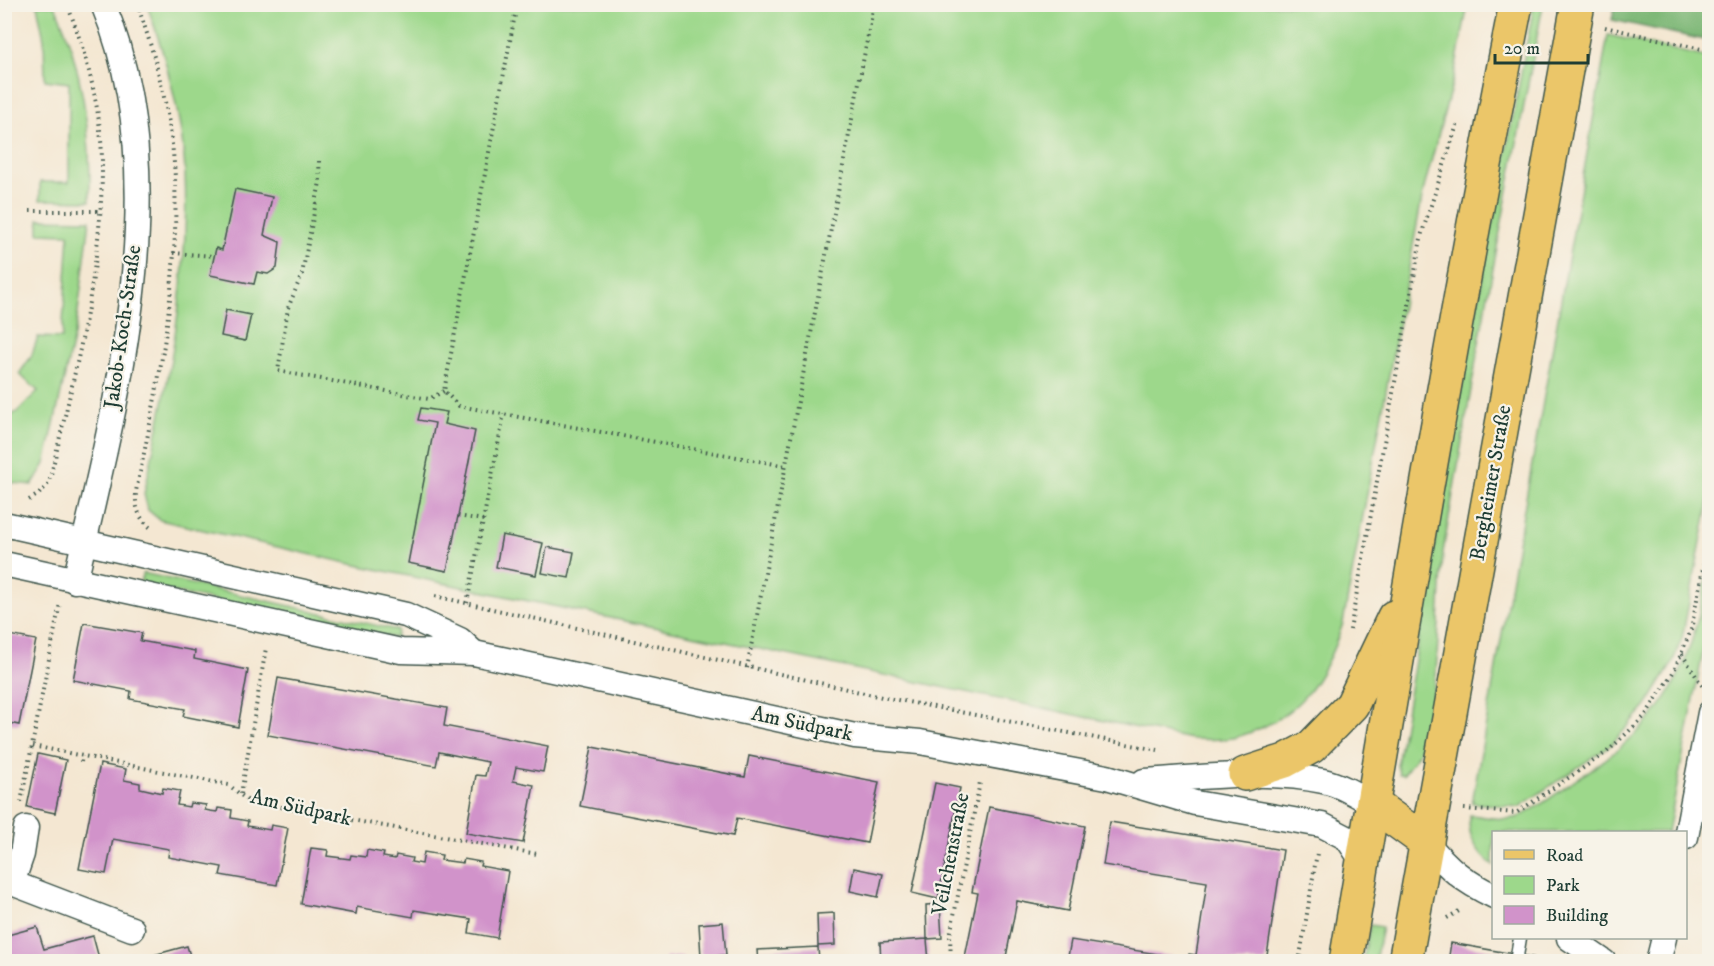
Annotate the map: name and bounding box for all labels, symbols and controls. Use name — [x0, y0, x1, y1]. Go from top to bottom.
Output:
scale bar — [1495, 27, 1588, 65]
text: 20 m — [1504, 38, 1540, 60]
street label: Jakob-Koch-Straße — [98, 243, 147, 412]
street label: Bergheimer Straße — [1465, 403, 1518, 563]
street label: Am Südpark — [749, 701, 856, 748]
street label: Am Südpark — [248, 784, 355, 832]
street label: Veilchenstraße — [926, 790, 976, 918]
legend — [1492, 831, 1687, 939]
text: Road — [1546, 845, 1583, 867]
text: Park — [1546, 875, 1580, 897]
text: Building — [1546, 905, 1608, 927]

